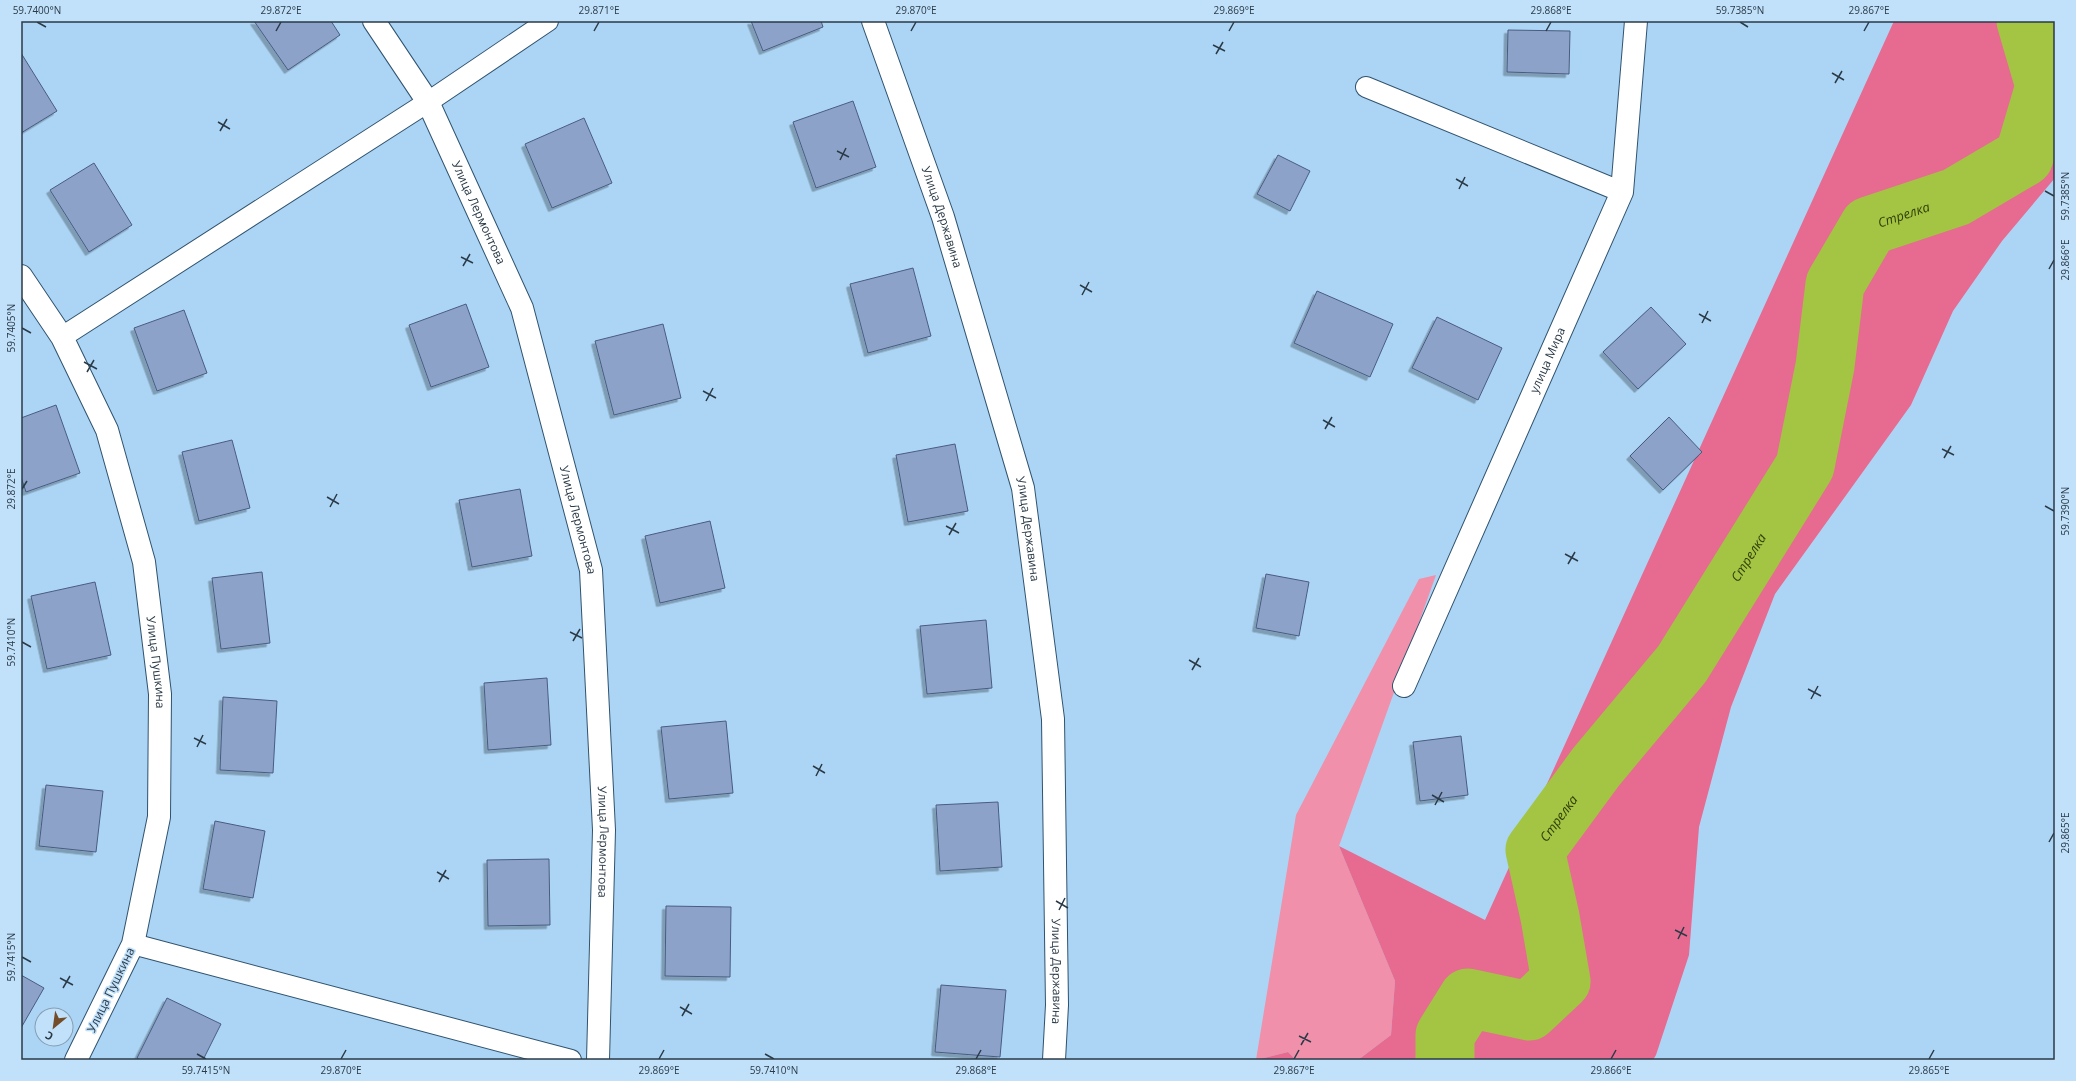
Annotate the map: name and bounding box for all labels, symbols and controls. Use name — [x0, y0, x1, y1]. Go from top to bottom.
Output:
text: 59.7400°N — [13, 3, 61, 17]
text: 29.872°E — [260, 3, 302, 17]
text: 29.871°E — [578, 3, 620, 17]
text: 29.870°E — [895, 3, 937, 17]
text: 29.869°E — [1213, 3, 1255, 17]
text: 29.868°E — [1530, 3, 1572, 17]
text: 59.7385°N — [1716, 3, 1764, 17]
text: 29.867°E — [1848, 3, 1890, 17]
street label: Улица Лермонтова — [448, 158, 510, 267]
street label: Улица Державина — [918, 164, 967, 270]
text: 59.7385°N — [2058, 172, 2072, 220]
water label: Стрелка — [1875, 197, 1933, 231]
text: 29.866°E — [2058, 239, 2072, 281]
text: 59.7405°N — [4, 304, 18, 352]
street label: улица Мира — [1525, 325, 1569, 396]
street label: Улица Лермонтова — [556, 464, 600, 575]
text: 29.872°E — [4, 468, 18, 510]
street label: Улица Державина — [1012, 474, 1044, 582]
text: 59.7390°N — [2058, 487, 2072, 535]
water label: Стрелка — [1726, 529, 1770, 585]
street label: Улица Пушкина — [143, 615, 169, 709]
text: 59.7410°N — [4, 618, 18, 666]
street label: Улица Лермонтова — [594, 786, 613, 898]
water label: Стрелка — [1535, 791, 1582, 845]
text: 29.865°E — [2058, 812, 2072, 854]
street label: Улица Державина — [1048, 918, 1066, 1025]
text: 59.7415°N — [4, 933, 18, 981]
street label: Улица Пушкина — [83, 944, 139, 1035]
north arrow — [34, 1007, 74, 1047]
text: С — [42, 1028, 56, 1044]
text: 59.7415°N — [182, 1063, 230, 1077]
text: 29.870°E — [320, 1063, 362, 1077]
text: 29.869°E — [638, 1063, 680, 1077]
text: 59.7410°N — [750, 1063, 798, 1077]
text: 29.868°E — [955, 1063, 997, 1077]
text: 29.867°E — [1273, 1063, 1315, 1077]
text: 29.866°E — [1590, 1063, 1632, 1077]
text: 29.865°E — [1908, 1063, 1950, 1077]

